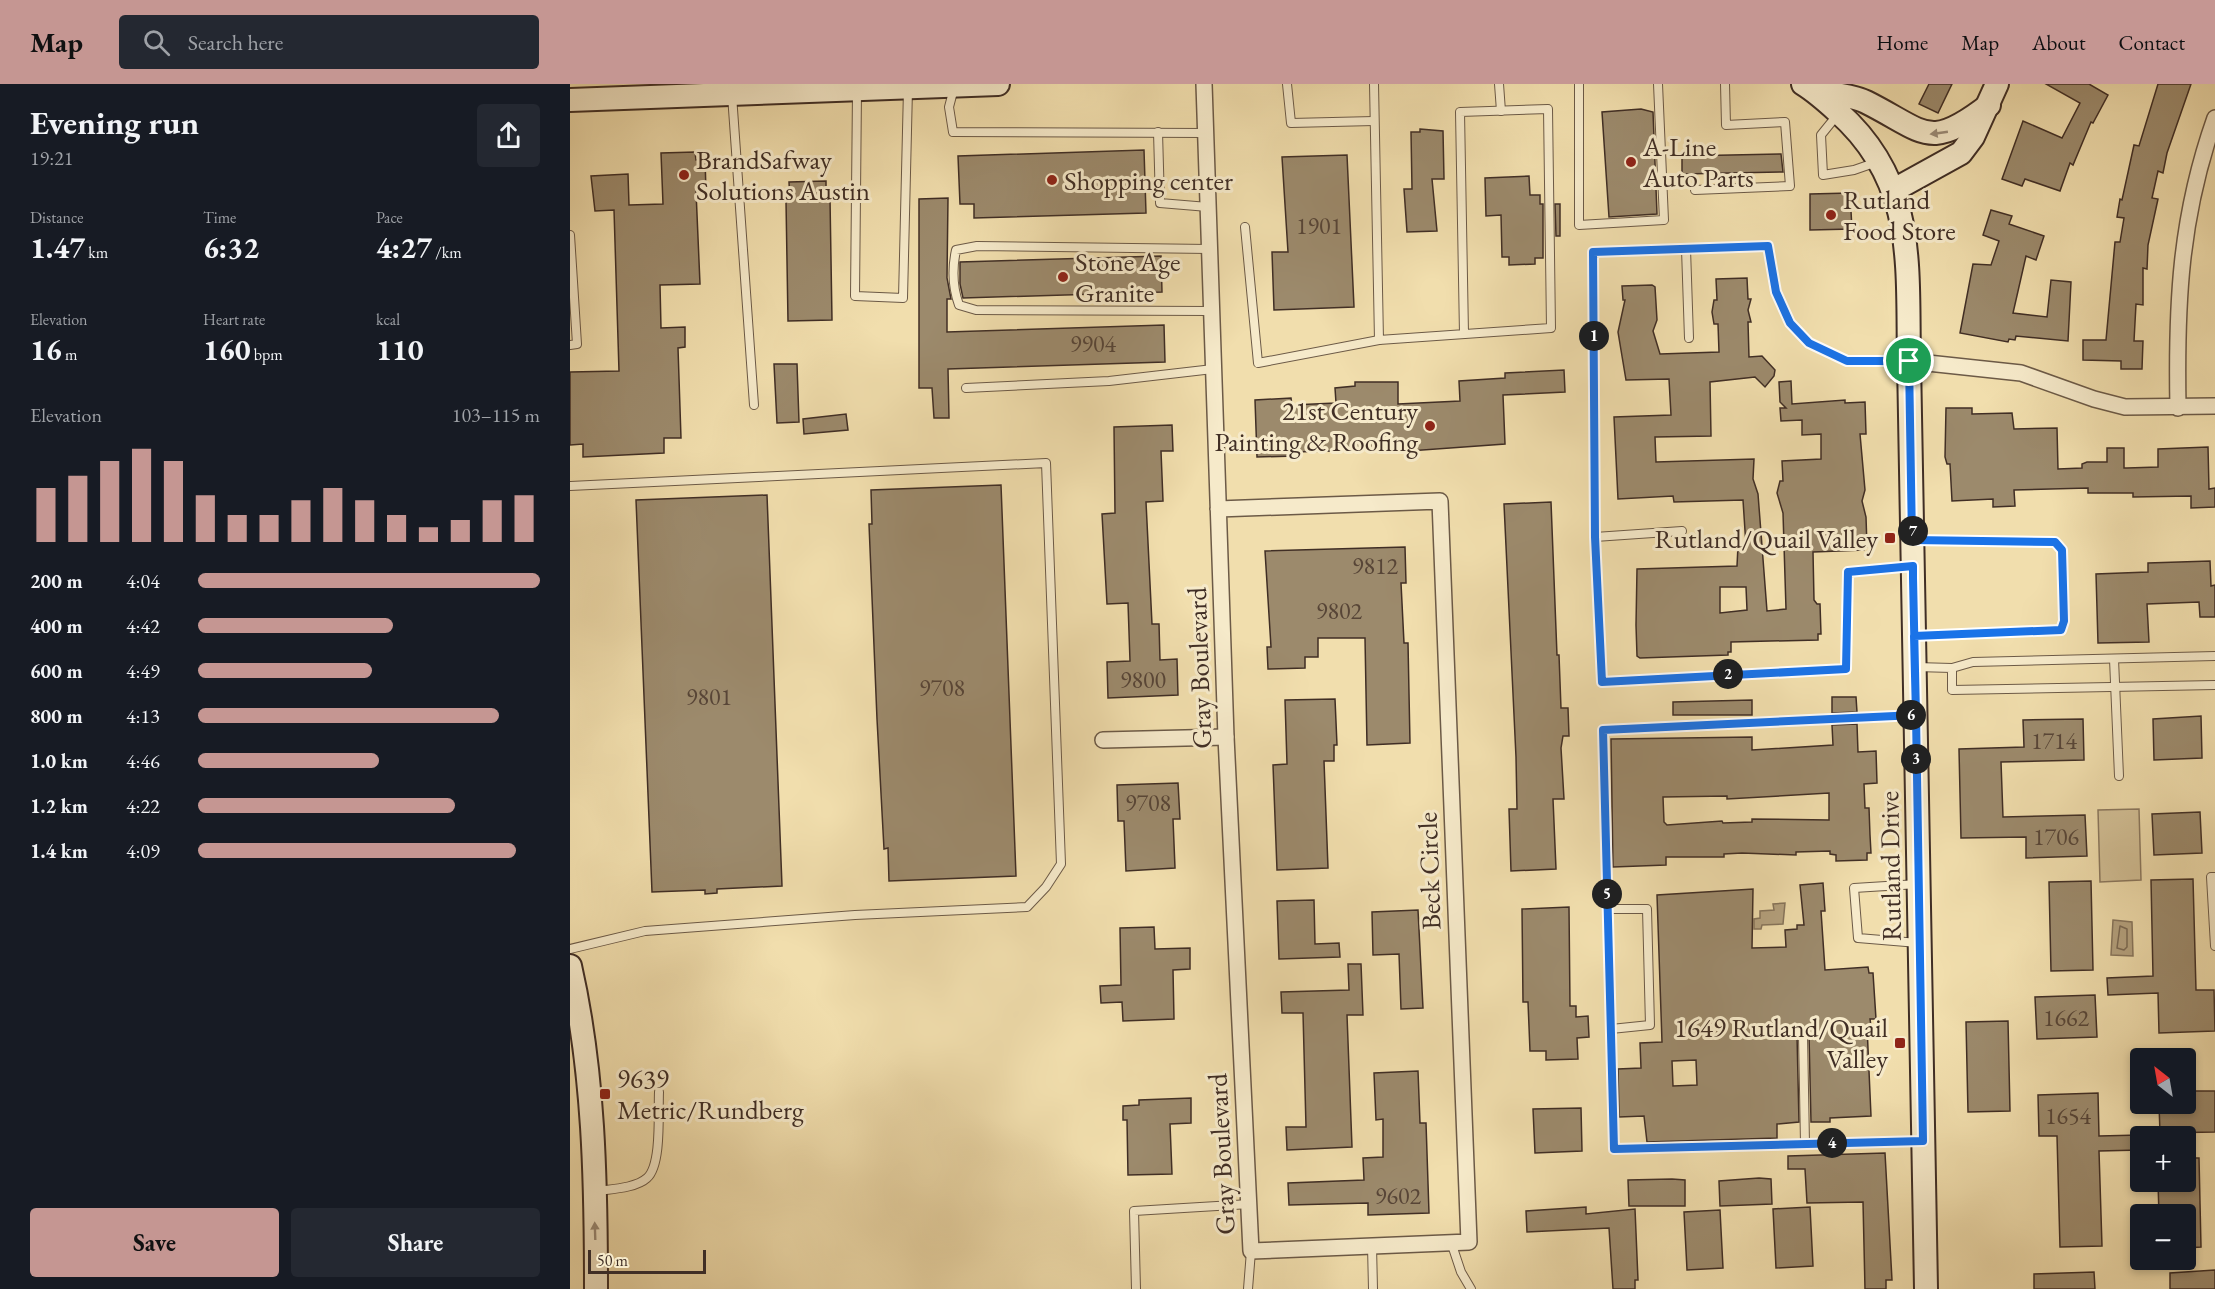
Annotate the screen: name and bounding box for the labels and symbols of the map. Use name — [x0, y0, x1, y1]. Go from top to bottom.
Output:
one-way arrow — [1929, 128, 1948, 137]
place label: A-Line Auto Parts — [1642, 129, 1754, 195]
place label: BrandSafway Solutions Austin — [696, 142, 870, 208]
marker: A-Line Auto Parts — [1624, 155, 1638, 169]
place label: Shopping center — [1064, 163, 1233, 198]
marker: BrandSafway Solutions Austin — [677, 168, 691, 182]
marker: Shopping center — [1045, 173, 1059, 187]
place label: Rutland Food Store — [1843, 182, 1956, 248]
marker: Rutland Food Store — [1824, 208, 1838, 222]
house number: 1901 — [1296, 210, 1342, 241]
place label: Stone Age Granite — [1075, 244, 1181, 310]
marker: Stone Age Granite — [1056, 270, 1070, 284]
pin: 1 — [1579, 321, 1609, 351]
house number: 9904 — [1070, 328, 1117, 359]
pin — [1883, 335, 1934, 386]
place label: 21st Century Painting & Roofing — [1215, 393, 1418, 459]
marker: 21st Century Painting & Roofing — [1423, 419, 1437, 433]
pin: 7 — [1898, 516, 1928, 546]
place label: Rutland/Quail Valley — [1654, 521, 1878, 556]
marker: Rutland/Quail Valley — [1883, 531, 1897, 545]
house number: 9812 — [1352, 550, 1399, 581]
street label: Gray Boulevard — [1179, 586, 1219, 749]
house number: 9802 — [1316, 595, 1363, 626]
pin: 2 — [1713, 659, 1743, 689]
house number: 9800 — [1120, 664, 1166, 695]
house number: 9708 — [919, 672, 965, 703]
house number: 9801 — [686, 681, 732, 712]
pin: 6 — [1896, 700, 1926, 730]
house number: 1714 — [2031, 725, 2078, 756]
pin: 3 — [1901, 744, 1931, 774]
house number: 9708 — [1125, 787, 1171, 818]
street label: Rutland Drive — [1871, 791, 1909, 941]
street label: Beck Circle — [1409, 811, 1449, 931]
house number: 1706 — [2033, 821, 2079, 852]
pin: 5 — [1592, 879, 1622, 909]
house number: 1662 — [2043, 1002, 2090, 1033]
place label: 1649 Rutland/Quail Valley — [1674, 1010, 1888, 1076]
marker: 1649 Rutland/Quail Valley — [1893, 1036, 1907, 1050]
north arrow — [2130, 1048, 2196, 1114]
place label: 9639 Metric/Rundberg — [617, 1061, 804, 1127]
street label: Gray Boulevard — [1199, 1072, 1243, 1236]
marker: 9639 Metric/Rundberg — [598, 1087, 612, 1101]
house number: 1654 — [2045, 1100, 2092, 1131]
pin: 4 — [1817, 1128, 1847, 1158]
house number: 9602 — [1375, 1180, 1422, 1211]
one-way arrow — [590, 1221, 599, 1240]
scale bar — [588, 1247, 706, 1274]

